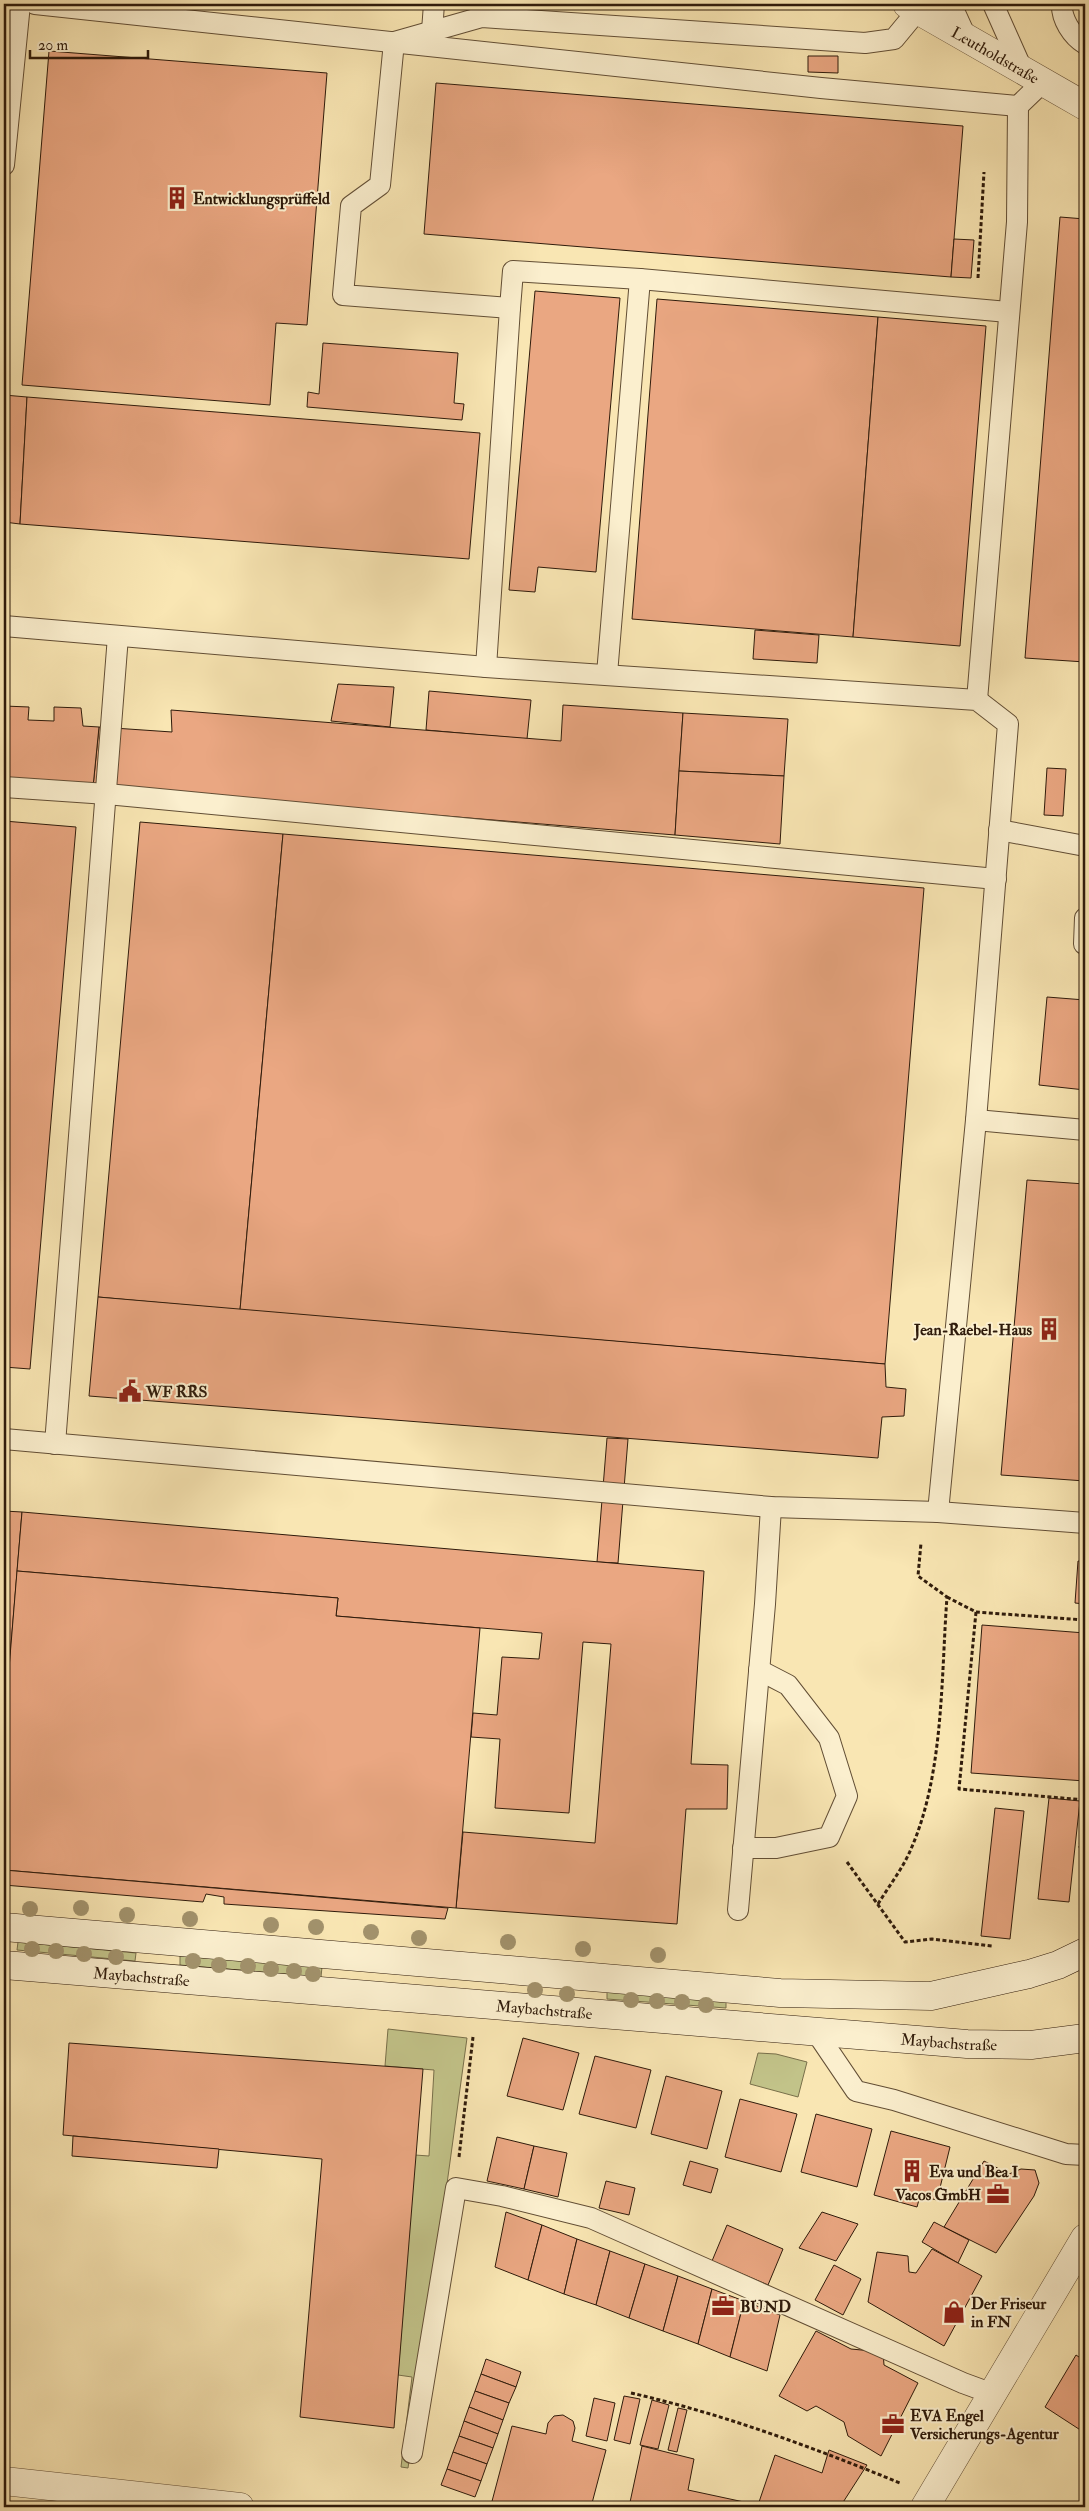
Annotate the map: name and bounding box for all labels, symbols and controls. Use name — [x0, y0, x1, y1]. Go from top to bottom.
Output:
street label: Leutholdstraße — [947, 22, 1043, 89]
scale bar — [30, 28, 148, 60]
text: 20 m — [38, 36, 68, 55]
building icon: Entwicklungsprüffeld — [164, 185, 190, 211]
place label: Entwicklungsprüffeld — [193, 189, 330, 210]
building icon: Jean-Raebel-Haus — [1036, 1316, 1062, 1342]
place label: Jean-Raebel-Haus — [913, 1320, 1033, 1341]
public building icon: WF RRS — [117, 1378, 143, 1404]
place label: WF RRS — [145, 1382, 208, 1402]
street label: Maybachstraße — [92, 1963, 191, 1991]
street label: Maybachstraße — [495, 1996, 593, 2024]
street label: Maybachstraße — [900, 2030, 998, 2055]
building icon: Eva und Bea I — [899, 2158, 925, 2184]
place label: Eva und Bea I — [929, 2162, 1019, 2182]
office icon: Vacos GmbH — [985, 2181, 1011, 2207]
place label: Vacos GmbH — [894, 2185, 981, 2205]
office icon: BUND — [710, 2293, 736, 2319]
place label: Der Friseur in FN — [970, 2294, 1047, 2332]
place label: BUND — [740, 2297, 791, 2317]
shop icon: Der Friseur in FN — [941, 2299, 967, 2325]
place label: EVA Engel Versicherungs-Agentur — [909, 2406, 1060, 2445]
office icon: EVA Engel Versicherungs-Agentur — [880, 2411, 906, 2437]

